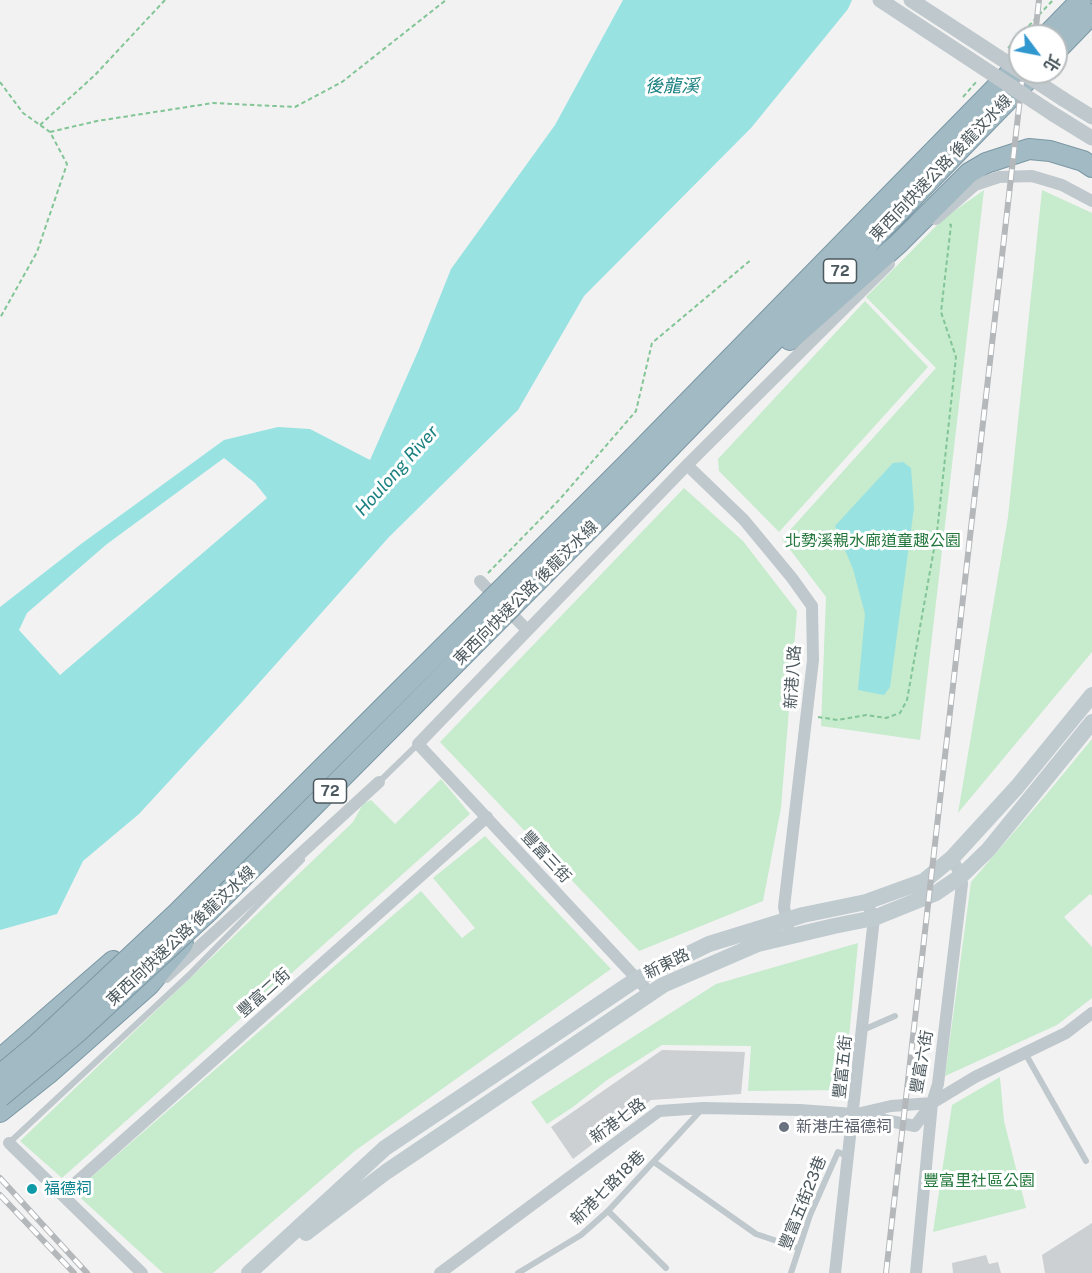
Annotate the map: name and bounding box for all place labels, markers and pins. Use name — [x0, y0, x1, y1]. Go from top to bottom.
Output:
place label: 新港庄福德祠 — [796, 1117, 892, 1137]
marker: 新港庄福德祠 — [777, 1120, 791, 1134]
place label: 福德祠 — [44, 1179, 92, 1199]
marker: 福德祠 — [25, 1182, 39, 1196]

